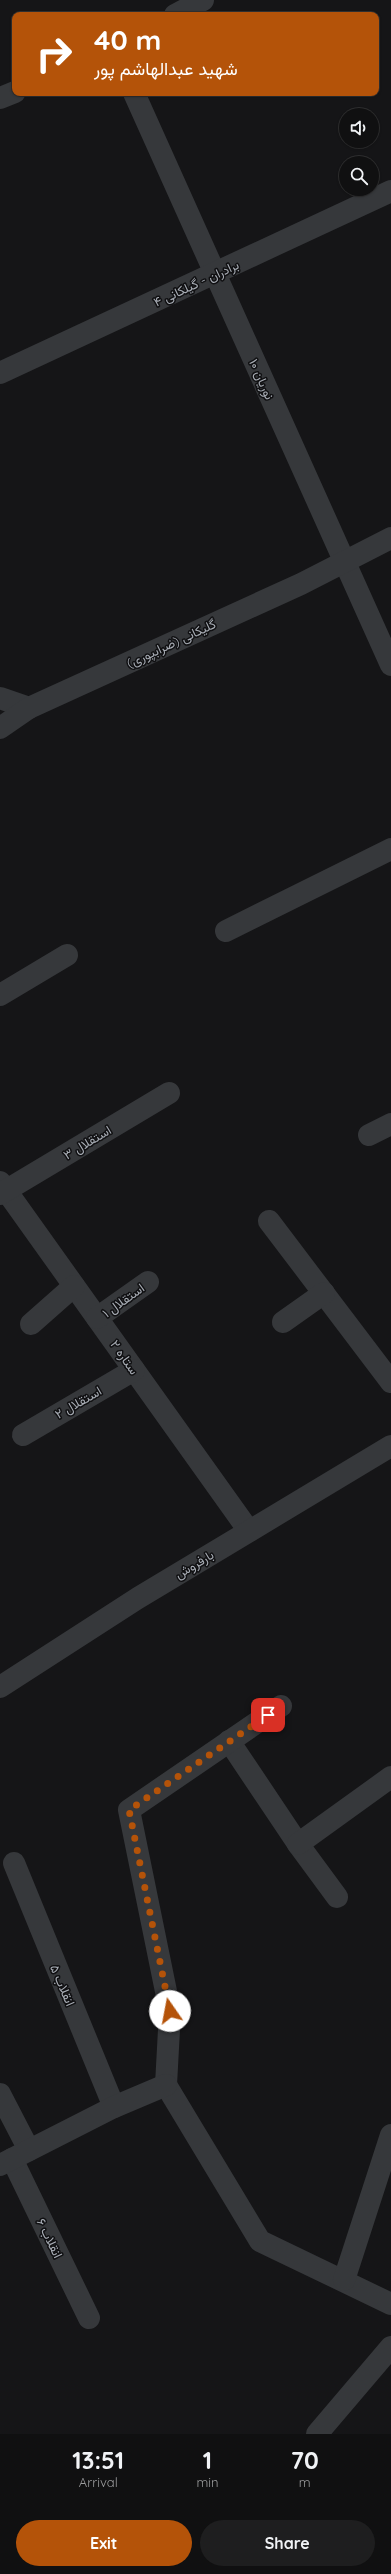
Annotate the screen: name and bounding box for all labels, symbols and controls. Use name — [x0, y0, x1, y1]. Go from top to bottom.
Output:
text: 40 m — [94, 22, 161, 57]
icon: right — [28, 28, 80, 80]
text: شهید عبدالهاشم پور — [94, 57, 238, 80]
map controls — [339, 108, 379, 196]
button: sound — [339, 108, 379, 148]
button: search — [339, 156, 379, 196]
street label: برادران - گیلکانی ۴ — [151, 256, 242, 311]
street label: نوریان ۱۰ — [245, 356, 278, 403]
street label: گلیکانی (ضرابپوری) — [124, 615, 219, 673]
street label: استقلال ۳ — [60, 1121, 114, 1163]
street label: استقلال ۱ — [99, 1279, 148, 1321]
street label: ستاره ۲ — [107, 1337, 143, 1378]
street label: استقلال ۲ — [52, 1382, 105, 1423]
street label: بارفروش — [172, 1546, 217, 1583]
pin — [251, 1698, 285, 1732]
icon: arrive — [257, 1704, 279, 1726]
street label: انقلاب ۵ — [47, 1962, 79, 2008]
position arrow — [149, 1990, 191, 2032]
street label: انقلاب ۶ — [34, 2215, 66, 2261]
text: 13:51 — [72, 2445, 124, 2475]
text: 1 — [203, 2445, 212, 2475]
text: 70 — [291, 2445, 319, 2475]
text: Arrival — [79, 2474, 118, 2490]
text: min — [196, 2474, 219, 2490]
text: m — [299, 2474, 311, 2490]
button: Exit — [16, 2520, 192, 2566]
button: Share — [200, 2520, 375, 2566]

